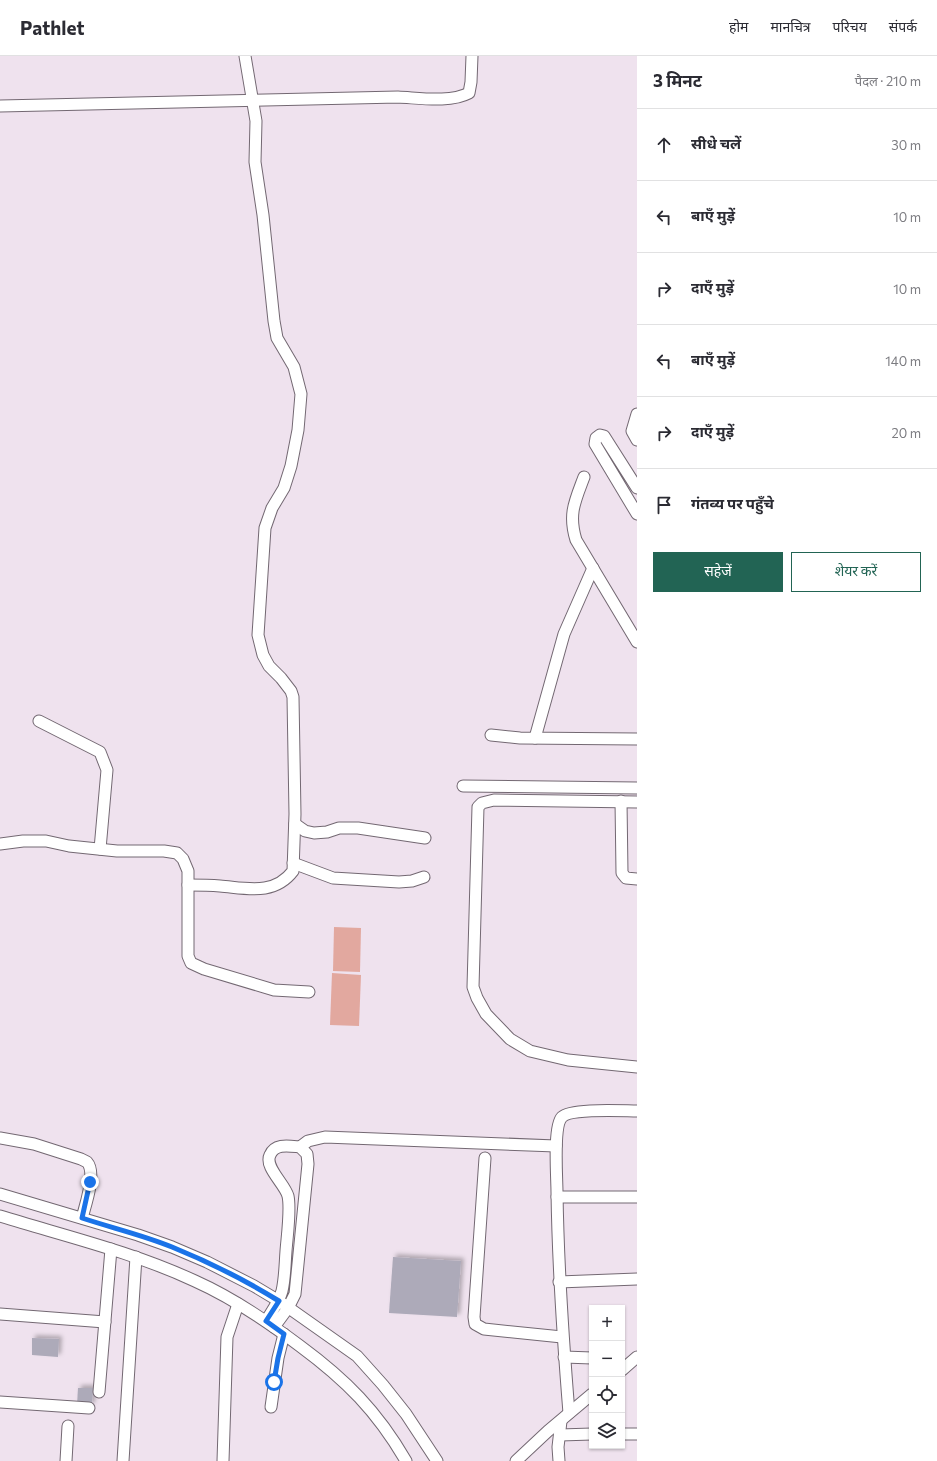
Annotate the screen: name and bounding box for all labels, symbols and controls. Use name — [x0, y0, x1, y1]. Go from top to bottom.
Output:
text: Pathlet — [20, 16, 85, 39]
text: होम — [729, 18, 748, 35]
text: मानचित्र — [770, 18, 811, 35]
text: परिचय — [833, 18, 867, 35]
text: संपर्क — [889, 18, 917, 35]
text: 3 मिनट — [653, 70, 702, 91]
text: पैदल · 210 m — [855, 73, 921, 89]
icon: ahead — [653, 134, 675, 156]
text: सीधे चलें — [691, 134, 741, 152]
text: 30 m — [891, 137, 921, 153]
icon: left — [653, 206, 675, 228]
text: बाएँ मुड़ें — [691, 206, 735, 224]
text: 10 m — [893, 209, 921, 225]
icon: right — [653, 278, 675, 300]
text: दाएँ मुड़ें — [691, 278, 734, 296]
text: 10 m — [893, 281, 921, 297]
icon: left — [653, 350, 675, 372]
text: बाएँ मुड़ें — [691, 350, 735, 368]
text: 140 m — [885, 353, 921, 369]
icon: right — [653, 422, 675, 444]
text: दाएँ मुड़ें — [691, 422, 734, 440]
text: 20 m — [892, 425, 921, 441]
icon: arrive — [653, 494, 675, 516]
text: गंतव्य पर पहुँचे — [691, 494, 774, 512]
button: सहेजें — [653, 552, 783, 592]
button: शेयर करें — [791, 552, 921, 592]
route end — [81, 1173, 99, 1191]
map controls — [589, 1305, 625, 1449]
button: + — [589, 1305, 625, 1341]
button: − — [589, 1341, 625, 1377]
route start — [265, 1373, 283, 1391]
button: locate — [589, 1377, 625, 1413]
button: layers — [589, 1413, 625, 1449]

